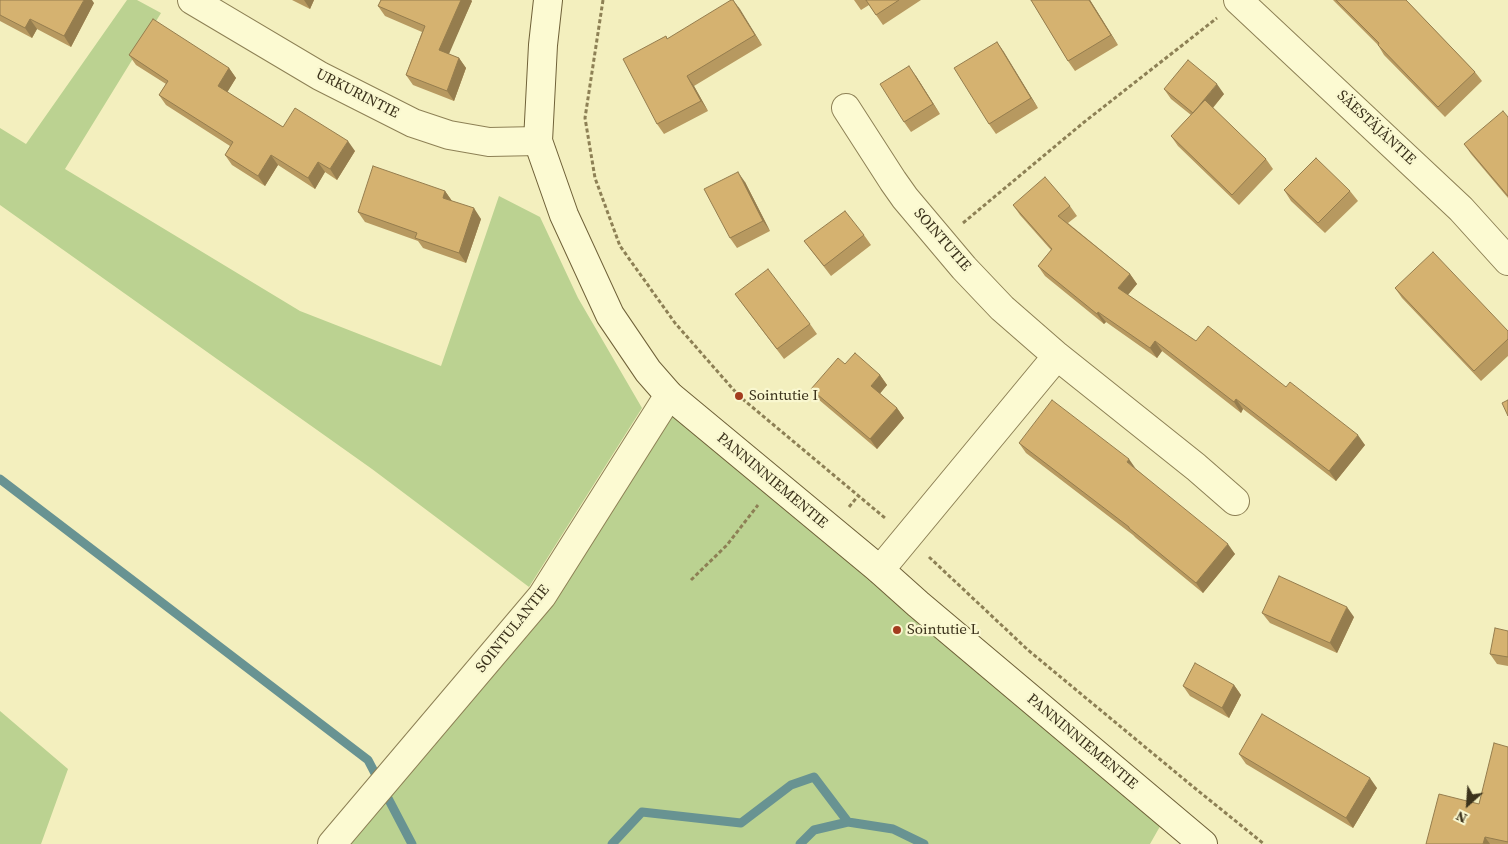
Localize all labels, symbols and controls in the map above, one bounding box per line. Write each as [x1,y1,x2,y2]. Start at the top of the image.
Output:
street label: URKURINTIE [312,65,402,123]
street label: SÄESTÄJÄNTIE [1333,87,1419,169]
street label: SOINTUTIE [910,205,974,275]
place label: Sointutie I [749,387,818,405]
marker: Sointutie I [733,390,745,402]
street label: PANNINNIEMENTIE [713,429,831,533]
street label: SOINTULANTIE [472,582,554,676]
place label: Sointutie L [907,621,979,639]
marker: Sointutie L [891,624,903,636]
street label: PANNINNIEMENTIE [1023,690,1141,794]
north arrow [1443,779,1493,829]
text: N [1452,806,1470,829]

